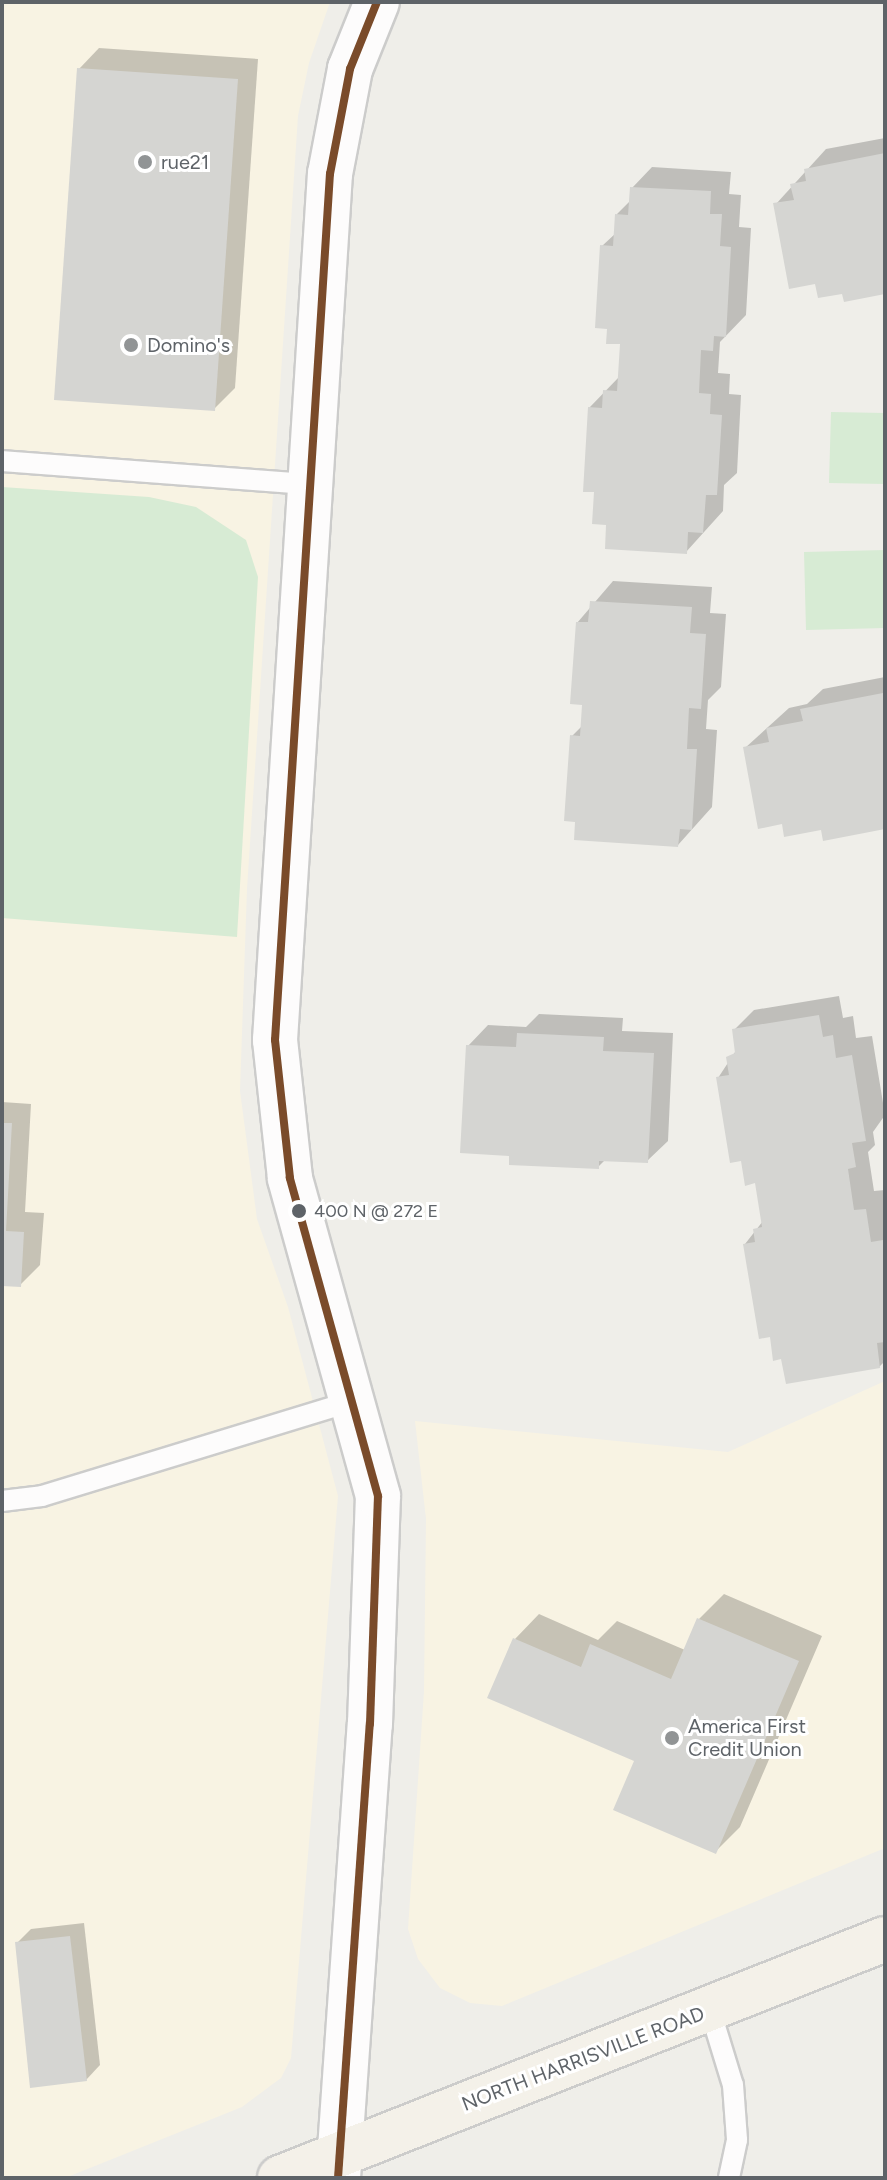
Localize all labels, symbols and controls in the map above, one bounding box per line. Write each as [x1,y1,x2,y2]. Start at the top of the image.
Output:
place label: rue21 [161,150,209,174]
marker: rue21 [136,153,154,171]
place label: Domino's [147,333,230,357]
marker: Domino's [122,336,140,354]
place label: 400 N @ 272 E [314,1200,438,1222]
marker: 400 N @ 272 E [291,1203,307,1219]
place label: America First Credit Union [688,1714,806,1761]
marker: America First Credit Union [663,1729,681,1747]
street label: NORTH HARRISVILLE ROAD [458,2002,708,2116]

